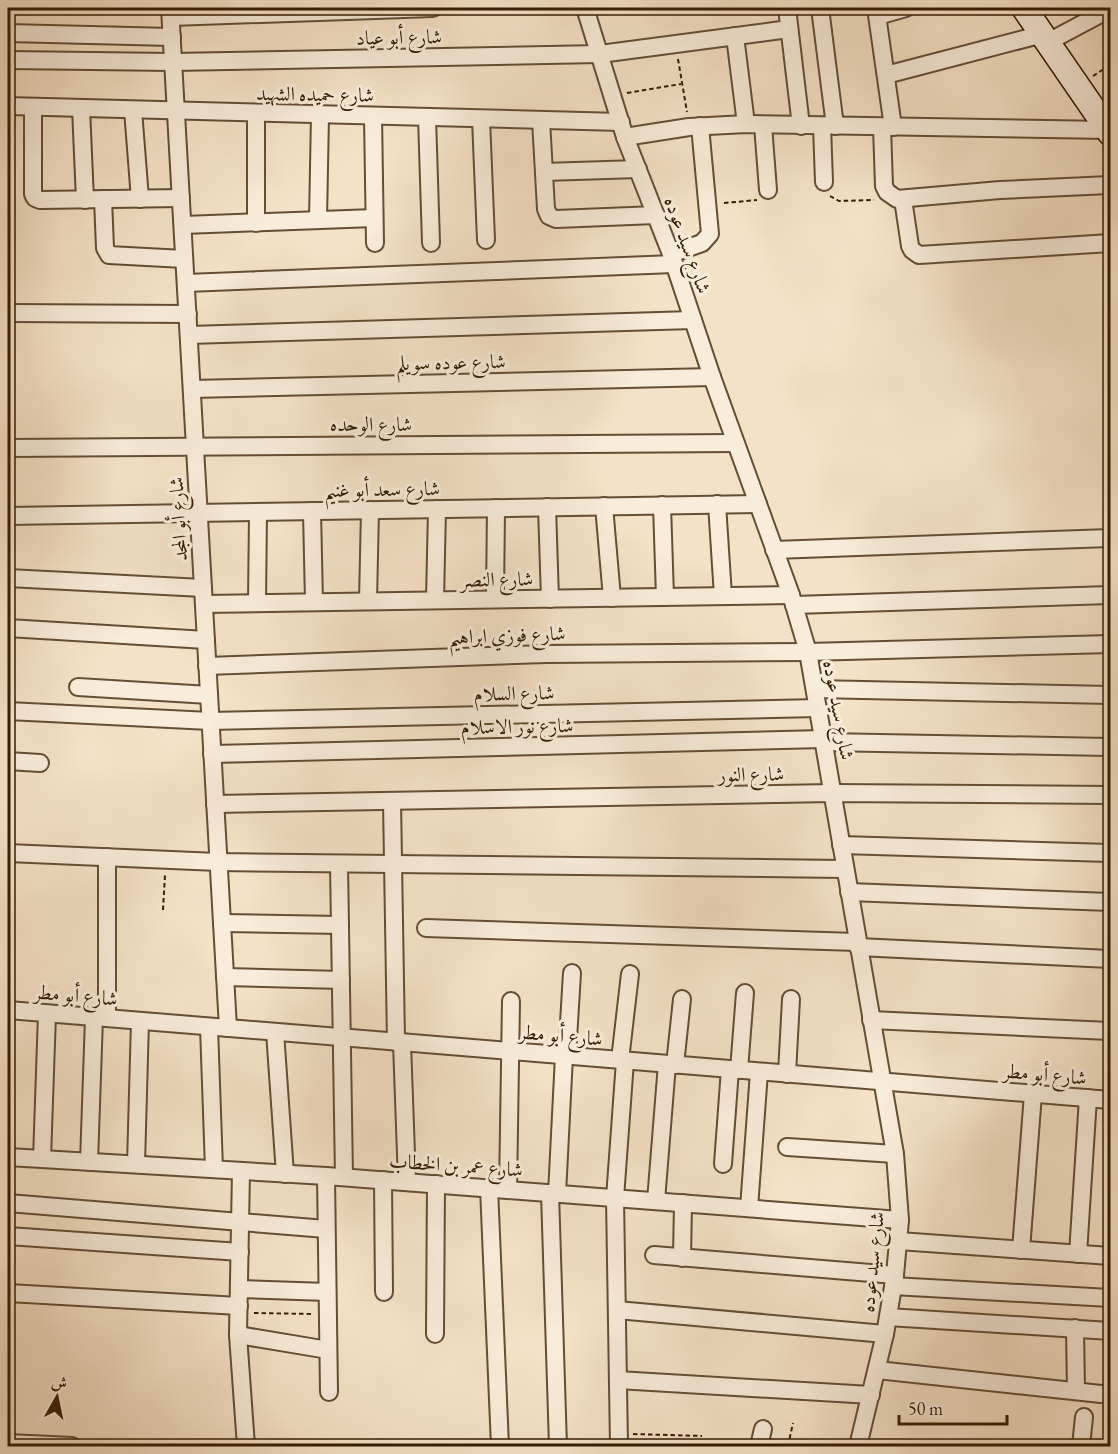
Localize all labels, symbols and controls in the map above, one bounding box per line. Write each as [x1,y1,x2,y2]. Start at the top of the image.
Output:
street label: شارع أبو عياد [356,22,442,56]
street label: شارع حميده الشهيد [256,80,374,113]
street label: شارع سيد عوده [654,193,718,299]
street label: شارع عوده سويلم [396,348,506,384]
street label: شارع الوحده [330,411,412,442]
street label: شارع سعد أبو غنيم [324,474,440,510]
street label: شارع أبو المجد [162,476,198,562]
street label: شارع النصر [458,565,534,598]
street label: شارع فوزي ابراهيم [448,620,566,657]
street label: شارع سيد عوده [812,658,861,763]
street label: شارع السلام [473,679,555,712]
street label: شارع نور الاسلام [460,712,574,745]
street label: شارع النور [716,760,784,793]
street label: شارع أبو مطر [31,977,119,1017]
street label: شارع أبو مطر [516,1017,604,1057]
street label: شارع أبو مطر [1000,1056,1088,1096]
street label: شارع عمر بن الخطاب [388,1147,524,1188]
street label: شارع سيد عوده [854,1210,895,1314]
north arrow [27,1367,87,1427]
text: ش [50,1371,69,1394]
scale bar [899,1388,1007,1426]
text: 50 m [908,1397,943,1420]

